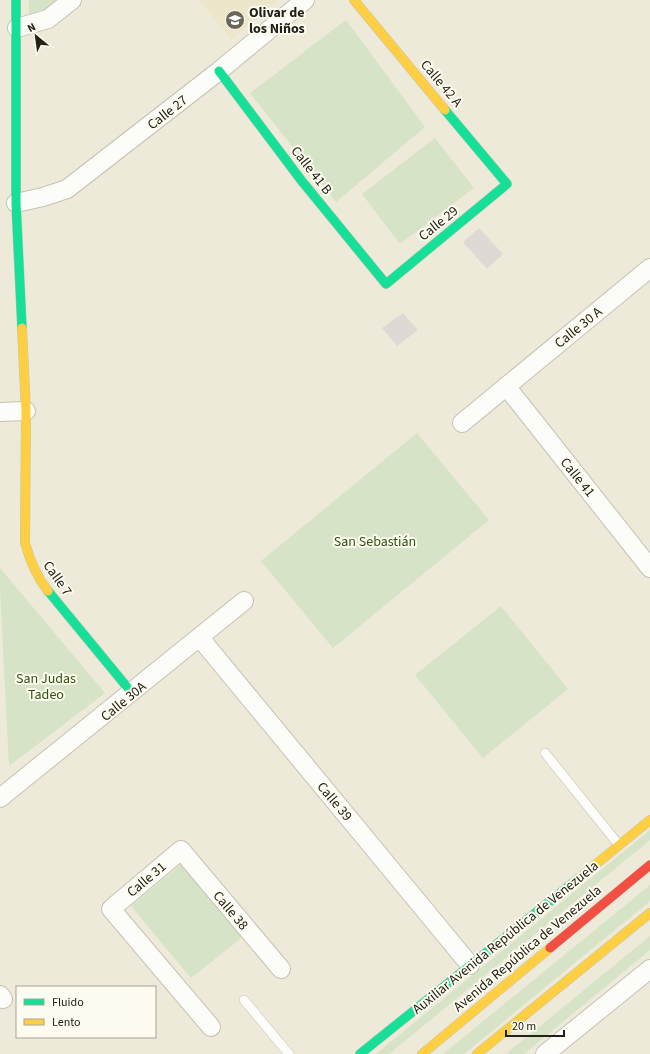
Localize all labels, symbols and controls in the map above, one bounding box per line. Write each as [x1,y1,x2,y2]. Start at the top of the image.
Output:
place label: Olivar de los Niños [249,3,305,39]
school or university icon: Olivar de los Niños [224,9,246,31]
north arrow [16,16,56,56]
text: N [25,19,38,36]
street label: Calle 42 A [415,56,467,112]
street label: Calle 27 [143,91,192,135]
street label: Calle 41 B [286,142,337,199]
street label: Calle 29 [415,202,463,246]
street label: Calle 30 A [550,302,607,353]
street label: Calle 41 [555,454,599,502]
park label: San Sebastián [334,532,416,552]
street label: Calle 7 [38,557,77,600]
park label: San Judas Tadeo [16,669,76,705]
street label: Calle 30A [97,677,151,726]
street label: Calle 39 [312,778,357,826]
street label: Calle 31 [123,857,171,902]
street label: Auxiliar Avenida República de Venezuela [409,857,601,1017]
street label: Avenida República de Venezuela [450,881,604,1015]
street label: Calle 38 [208,887,253,935]
legend [16,986,156,1038]
text: Fluido [52,994,84,1011]
scale bar [506,1012,564,1038]
text: Lento [52,1014,81,1031]
text: 20 m [512,1018,536,1035]

